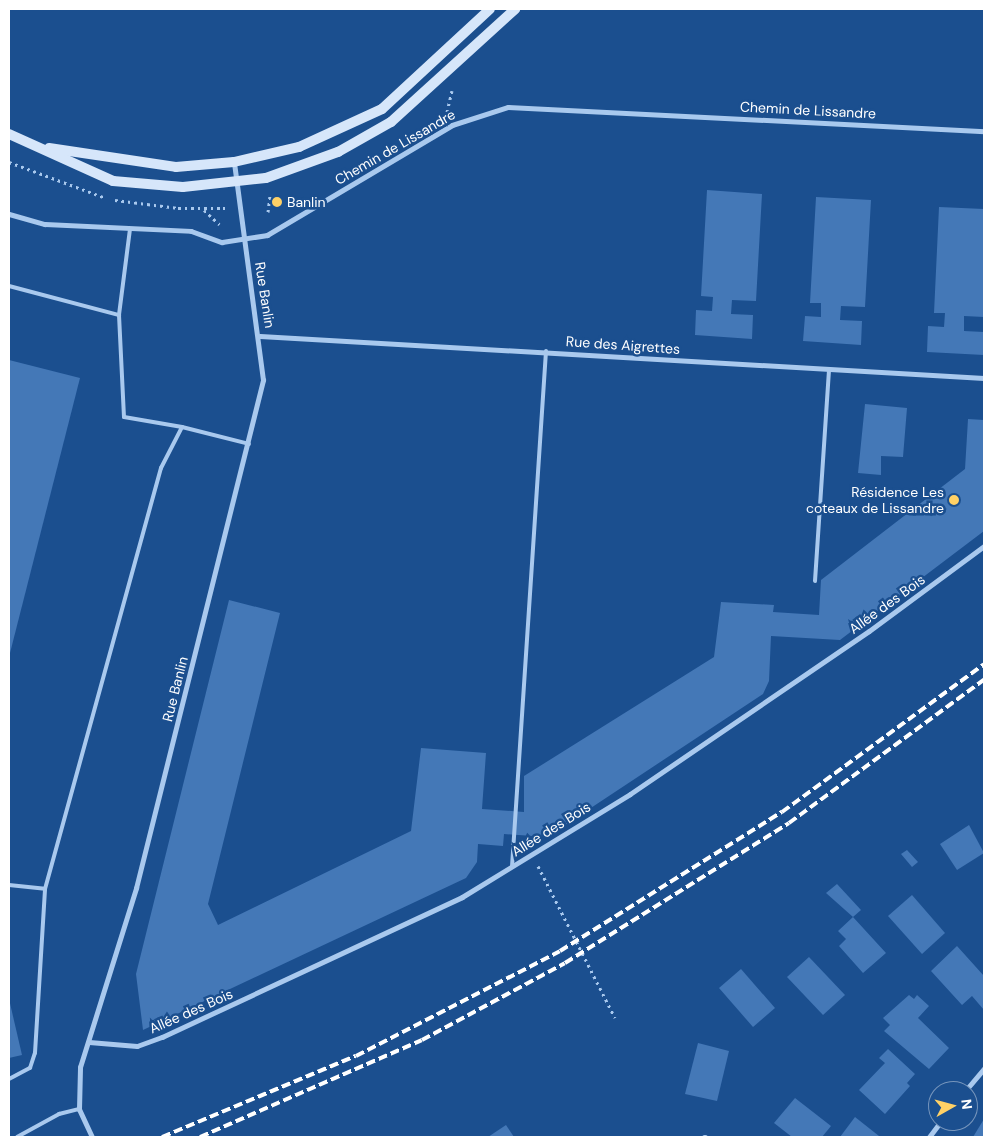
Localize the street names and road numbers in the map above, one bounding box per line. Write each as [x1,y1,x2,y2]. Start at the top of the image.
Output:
street label: Chemin de Lissandre [740,98,876,122]
street label: Chemin de Lissandre [332,106,458,188]
street label: Rue Banlin [251,261,279,329]
street label: Rue des Aigrettes [565,333,681,357]
street label: Allée des Bois [846,571,928,637]
street label: Rue Banlin [159,655,191,723]
street label: Allée des Bois [508,798,594,860]
street label: Allée des Bois [147,985,235,1037]

